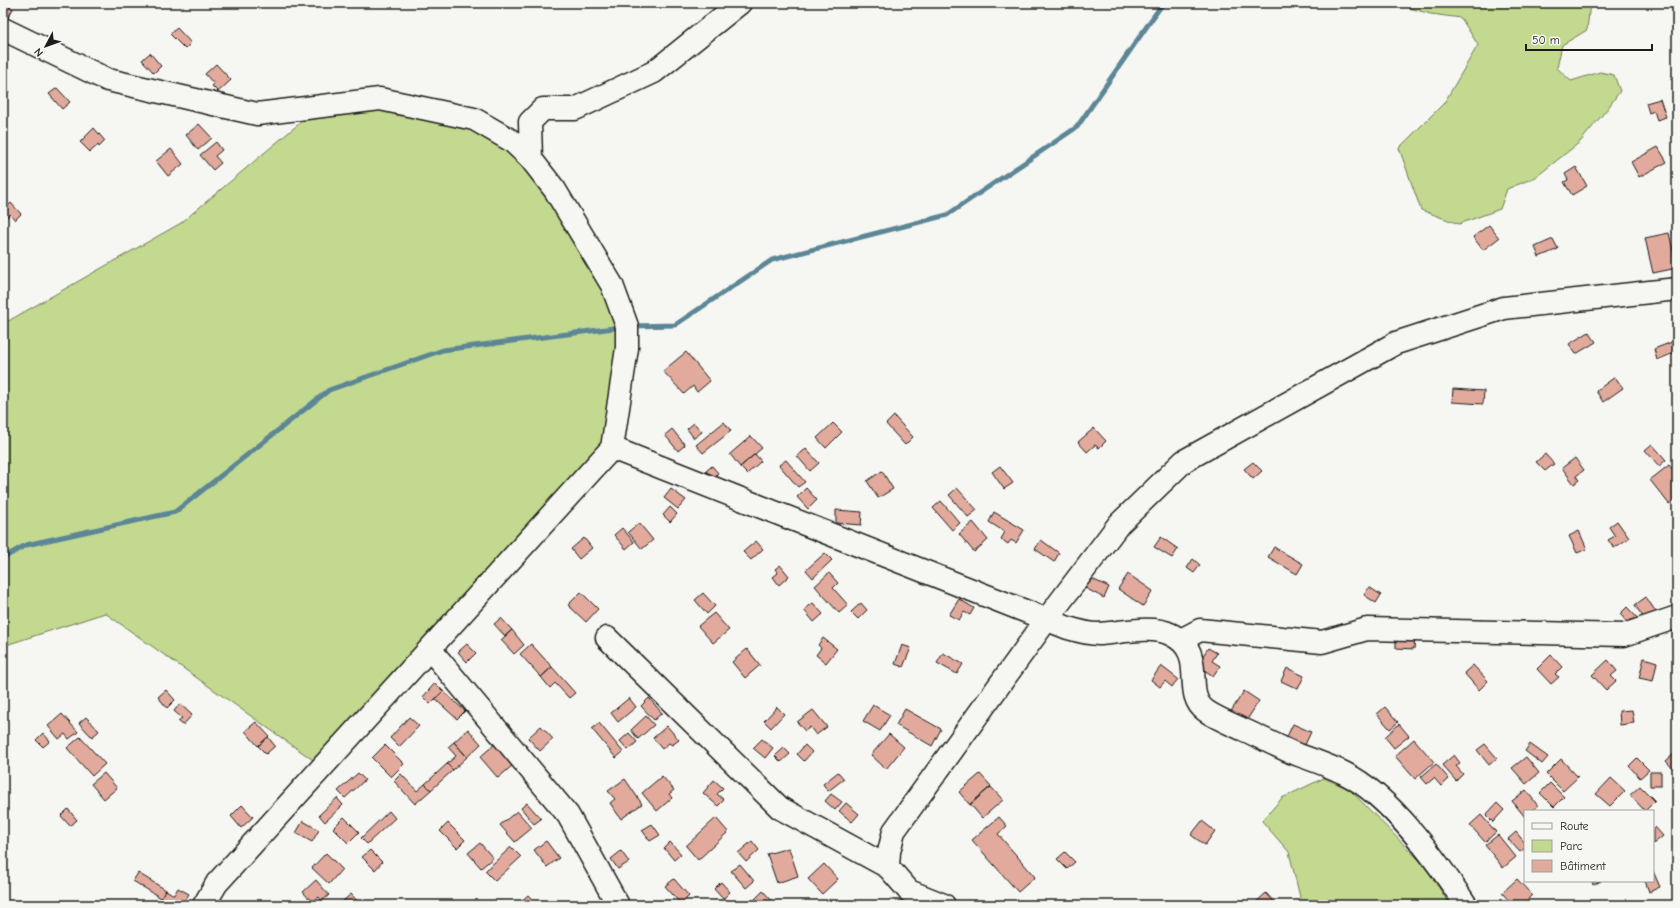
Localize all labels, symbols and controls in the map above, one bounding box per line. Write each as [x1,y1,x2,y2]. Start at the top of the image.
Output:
north arrow [26,26,66,66]
scale bar [1526,26,1652,52]
text: 50 m [1532,33,1560,47]
text: N [32,45,46,59]
legend [1524,810,1654,882]
text: Route [1560,819,1589,833]
text: Parc [1560,839,1583,853]
text: Bâtiment [1560,859,1606,873]

